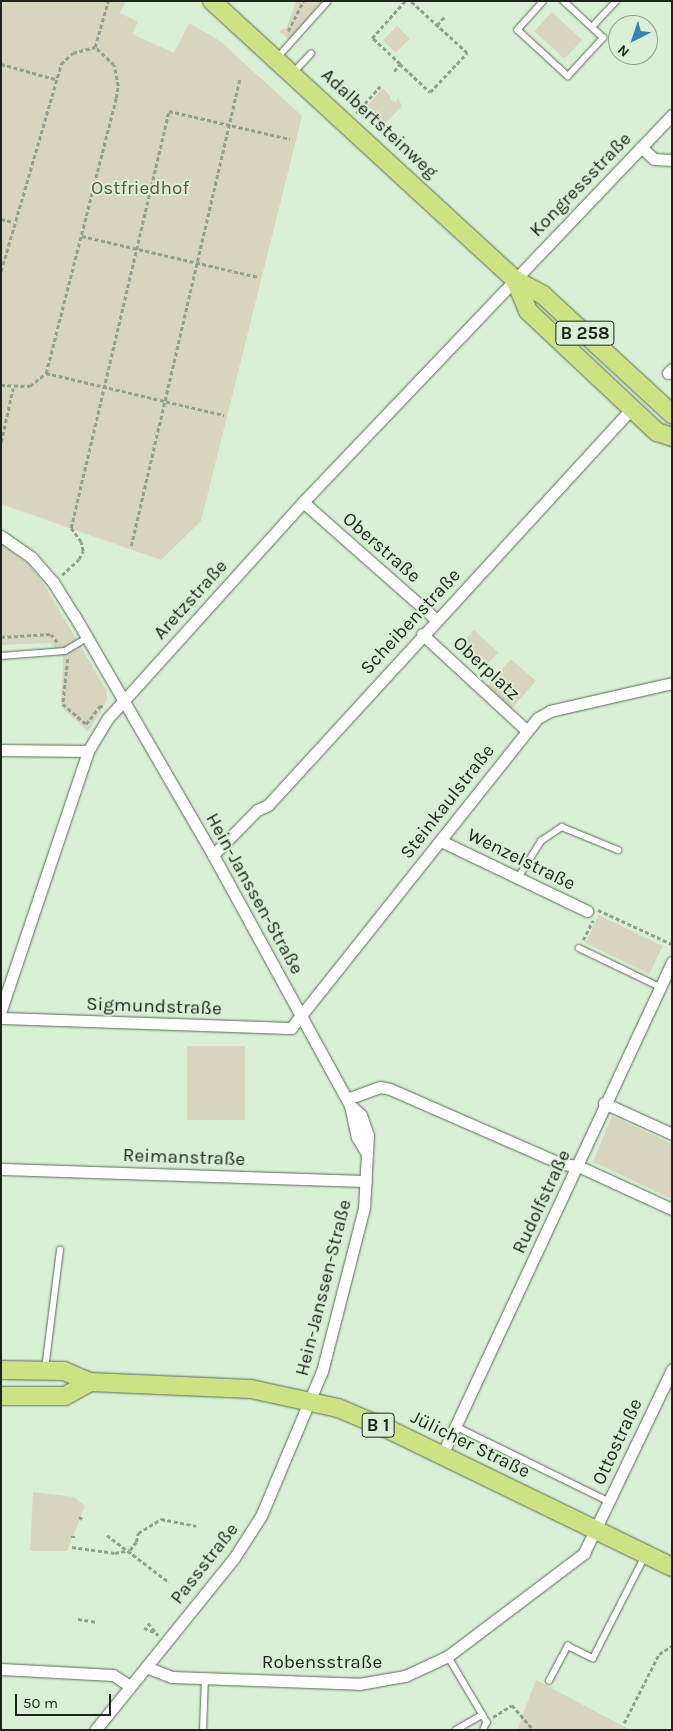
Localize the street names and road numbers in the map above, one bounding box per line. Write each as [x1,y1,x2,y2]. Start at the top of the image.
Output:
street label: Adalbertsteinweg [316,64,442,184]
street label: Kongressstraße [525,128,637,242]
road number: B 258 [555,317,615,348]
street label: Oberstraße [337,508,425,588]
street label: Aretzstraße [149,555,233,645]
street label: Scheibenstraße [356,564,466,680]
street label: Oberplatz [448,632,524,706]
street label: Steinkaulstraße [396,740,500,864]
street label: Hein-Janssen-Straße [200,809,308,979]
street label: Wenzelstraße [463,824,579,896]
street label: Sigmundstraße [86,993,222,1021]
street label: Reimanstraße [122,1144,246,1172]
street label: Rudolfstraße [508,1146,576,1258]
street label: Hein-Janssen-Straße [291,1197,357,1379]
street label: Ottostraße [588,1395,648,1489]
street label: Jülicher Straße [407,1406,533,1484]
road number: B 1 [360,1410,396,1440]
street label: Passstraße [166,1519,244,1609]
street label: Robensstraße [262,1652,382,1674]

